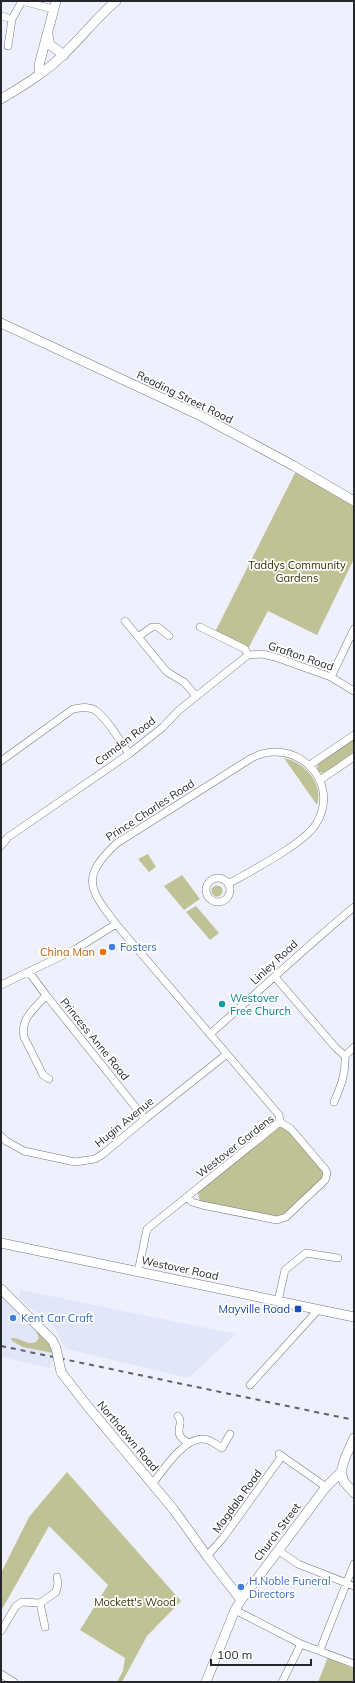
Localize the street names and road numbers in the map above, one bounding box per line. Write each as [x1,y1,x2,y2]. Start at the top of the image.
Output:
street label: Reading Street Road [135,368,235,426]
street label: Grafton Road [266,638,336,674]
street label: Camden Road [92,714,158,768]
street label: Prince Charles Road [103,776,197,844]
street label: Linley Road [248,937,300,987]
street label: Princess Anne Road [57,995,133,1083]
street label: Hugin Avenue [92,1094,156,1150]
street label: Westover Gardens [193,1111,277,1181]
street label: Westover Road [140,1253,220,1283]
street label: Northdown Road [94,1398,162,1474]
street label: Magdala Road [209,1467,265,1535]
street label: Church Street [251,1500,304,1564]

